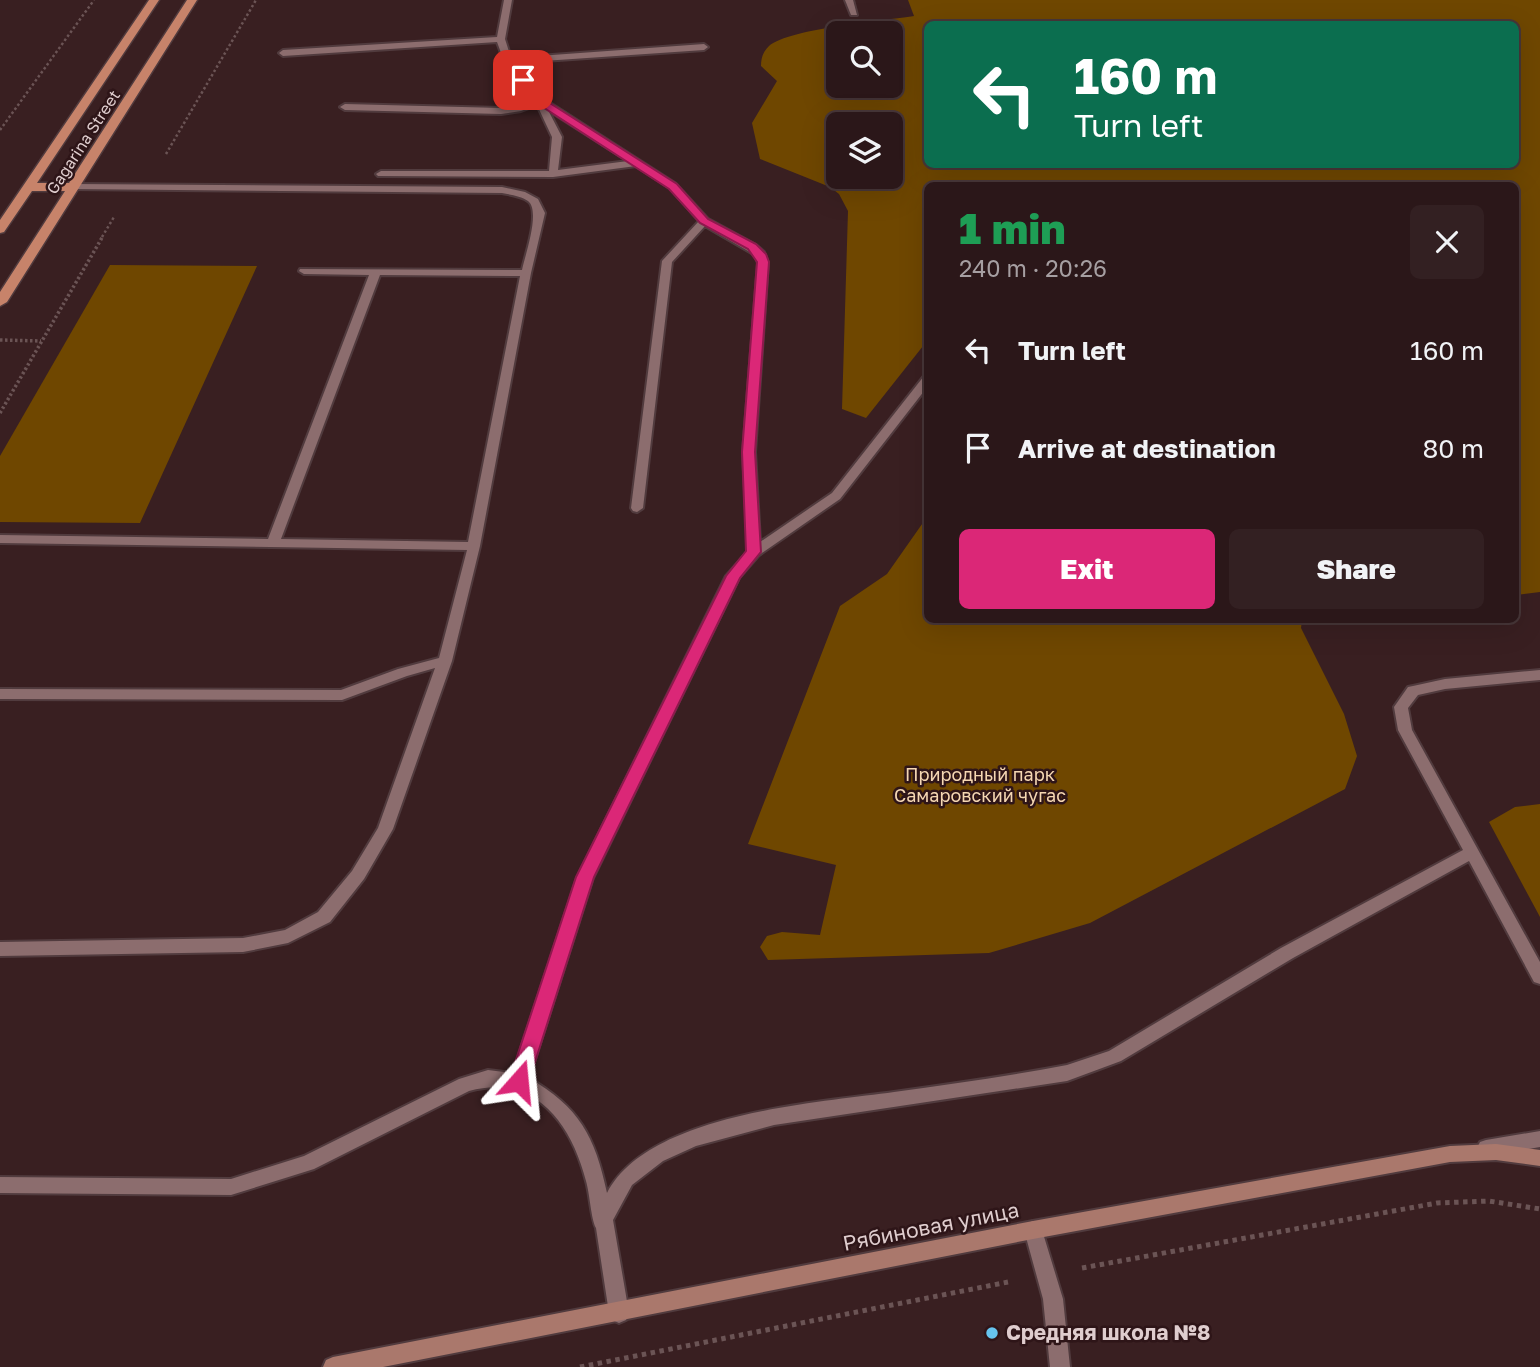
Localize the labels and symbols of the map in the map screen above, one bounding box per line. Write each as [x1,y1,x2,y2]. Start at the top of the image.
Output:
pin [493,50,553,110]
street label: Gagarina Street [42,86,124,198]
park label: Природный парк Самаровский чугас [894,763,1066,806]
position arrow [482,1044,556,1118]
street label: Рябиновая улица [841,1196,1021,1256]
place label: Средняя школа №8 [1006,1319,1210,1345]
marker: Средняя школа №8 [984,1325,1000,1341]

